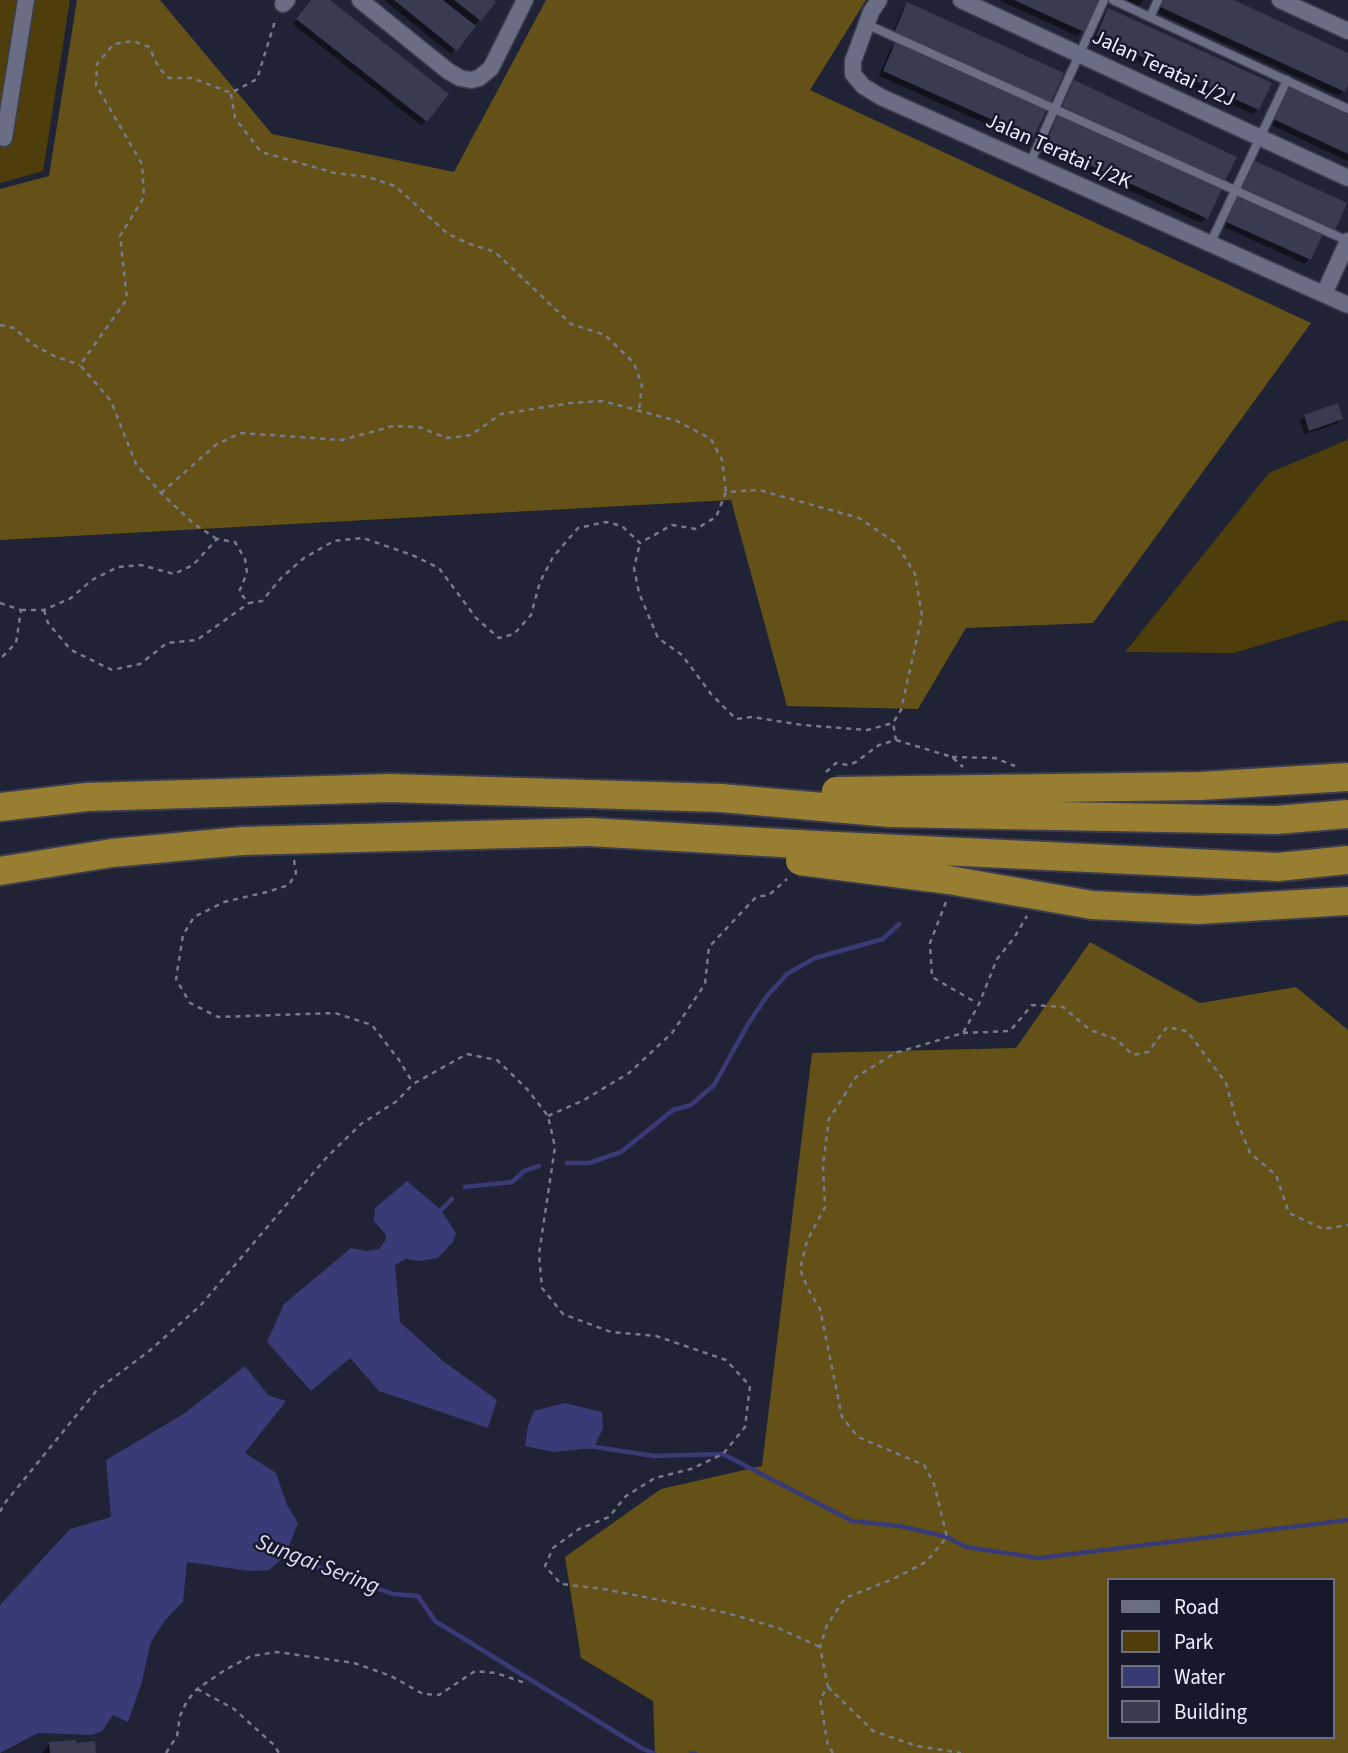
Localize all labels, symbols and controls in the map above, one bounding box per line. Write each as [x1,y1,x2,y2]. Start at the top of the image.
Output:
street label: Jalan Teratai 1/2J [1088,26,1238,114]
street label: Jalan Teratai 1/2K [981,110,1135,196]
water label: Sungai Sering [251,1530,383,1602]
legend [1106,1578,1334,1739]
text: Road [1174,1592,1219,1622]
text: Park [1174,1627,1213,1657]
text: Water [1174,1662,1225,1692]
text: Building [1174,1697,1247,1727]

